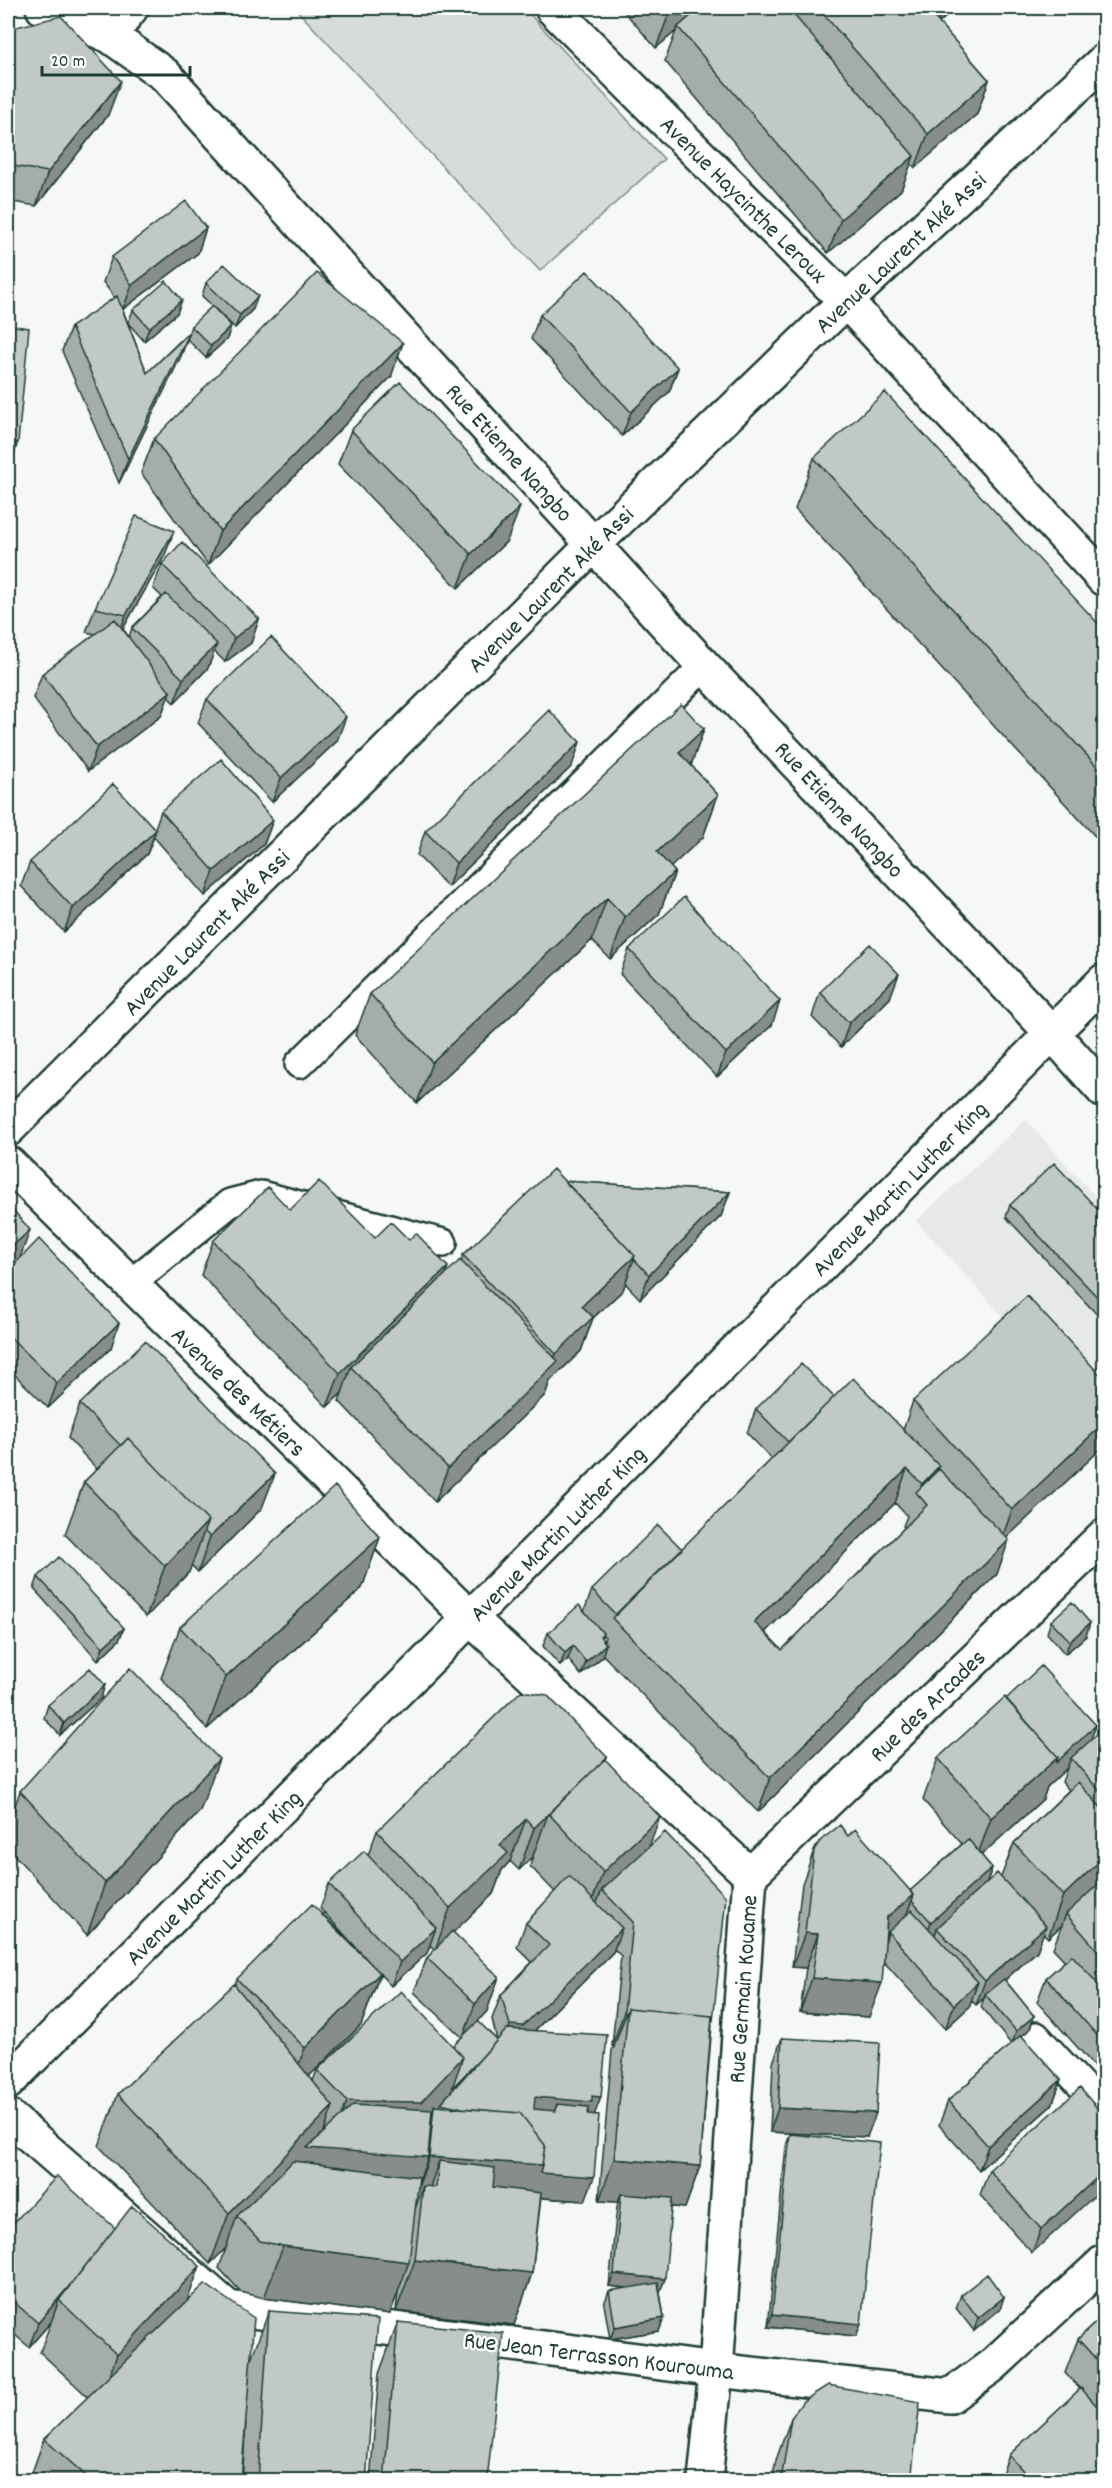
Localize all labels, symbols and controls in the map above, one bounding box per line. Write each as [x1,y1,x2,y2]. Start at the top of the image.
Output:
scale bar [42,39,190,77]
text: 20 m [51,50,85,75]
street label: Avenue Haycinthe Leroux [650,110,833,293]
street label: Avenue Laurent Aké Assi [809,165,996,343]
street label: Rue Etienne Nangbo [436,377,580,531]
street label: Avenue Laurent Aké Assi [461,500,643,682]
street label: Rue Etienne Nangbo [765,735,911,887]
street label: Avenue Laurent Aké Assi [117,843,299,1025]
street label: Avenue Martin Luther King [805,1094,997,1286]
street label: Avenue des Métiers [162,1320,312,1466]
street label: Avenue Martin Luther King [463,1439,655,1631]
street label: Rue des Arcades [863,1643,995,1772]
street label: Avenue Martin Luther King [119,1783,311,1975]
street label: Rue Germain Kouame [721,1894,769,2085]
street label: Rue Jean Terrasson Kourouma [462,2325,736,2391]

